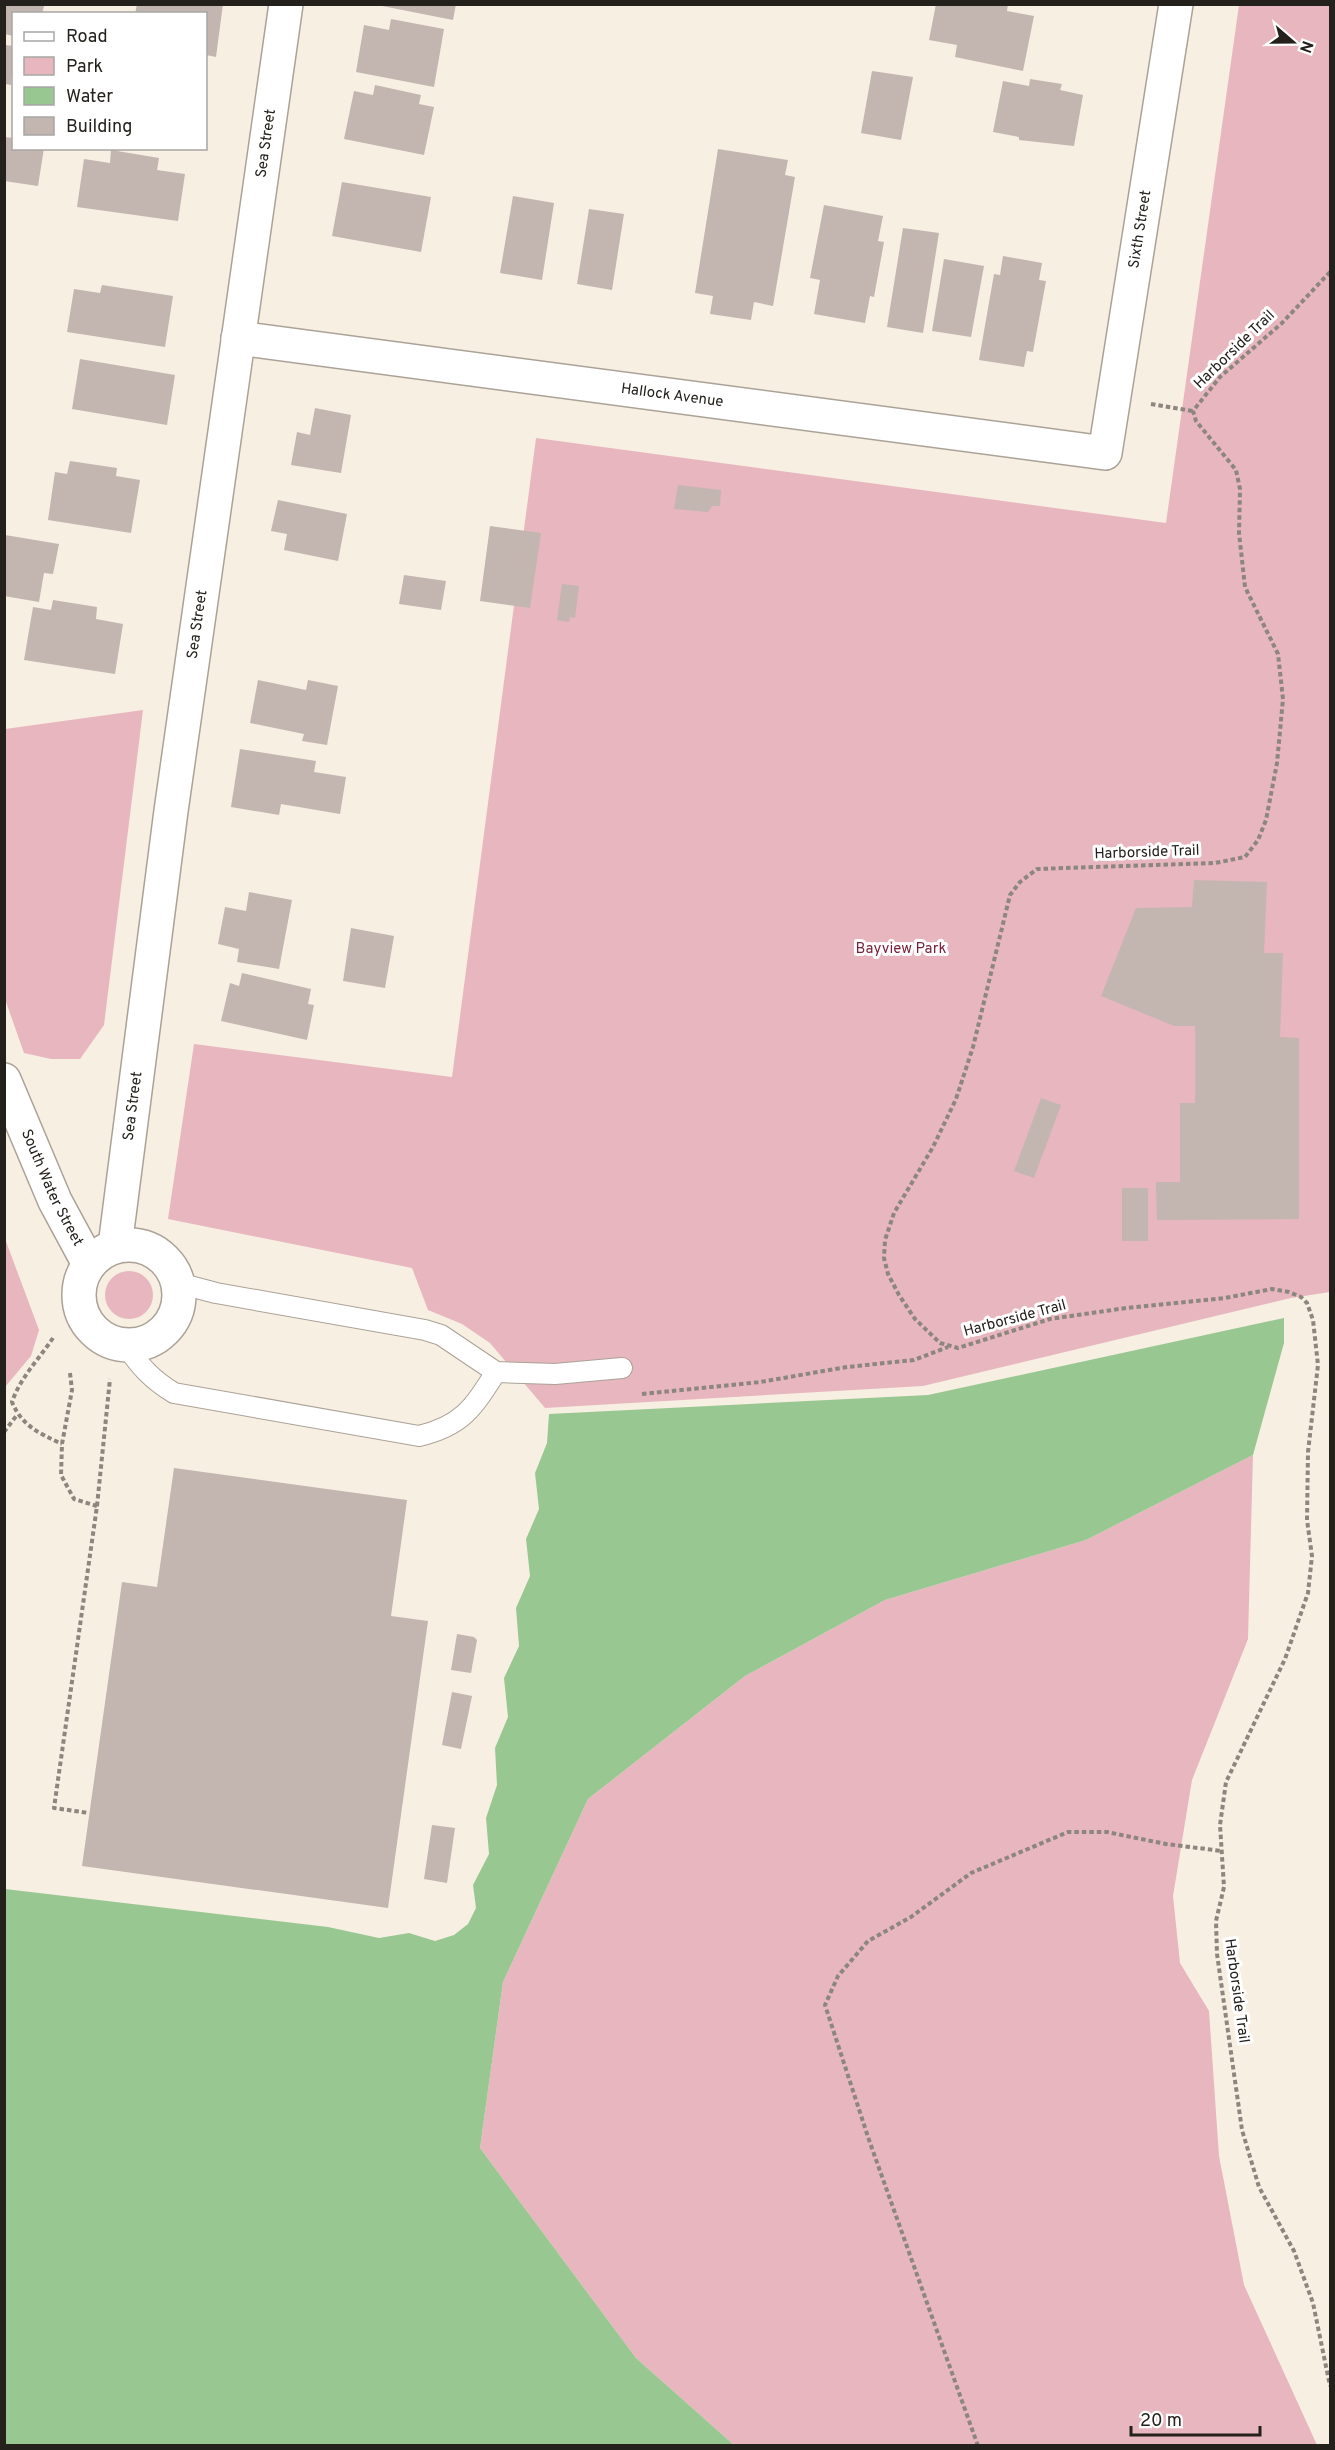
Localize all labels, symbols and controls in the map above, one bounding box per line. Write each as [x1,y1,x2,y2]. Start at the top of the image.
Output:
legend [12,12,207,150]
north arrow [1263,12,1323,72]
text: Road [66,26,108,49]
text: N [1294,38,1317,55]
text: Park [66,56,103,79]
text: Water [66,86,113,109]
street label: Sea Street [252,108,280,179]
text: Building [66,116,132,139]
street label: Sixth Street [1125,189,1156,270]
street label: Harborside Trail [1190,307,1280,393]
street label: Hallock Avenue [620,379,725,412]
street label: Sea Street [183,589,212,660]
street label: Harborside Trail [1094,842,1200,864]
park label: Bayview Park [856,940,946,959]
street label: Sea Street [119,1070,147,1142]
street label: South Water Street [16,1127,87,1250]
street label: Harborside Trail [962,1296,1068,1342]
street label: Harborside Trail [1219,1937,1253,2045]
scale bar [1131,2399,1260,2437]
text: 20 m [1140,2410,1182,2433]

